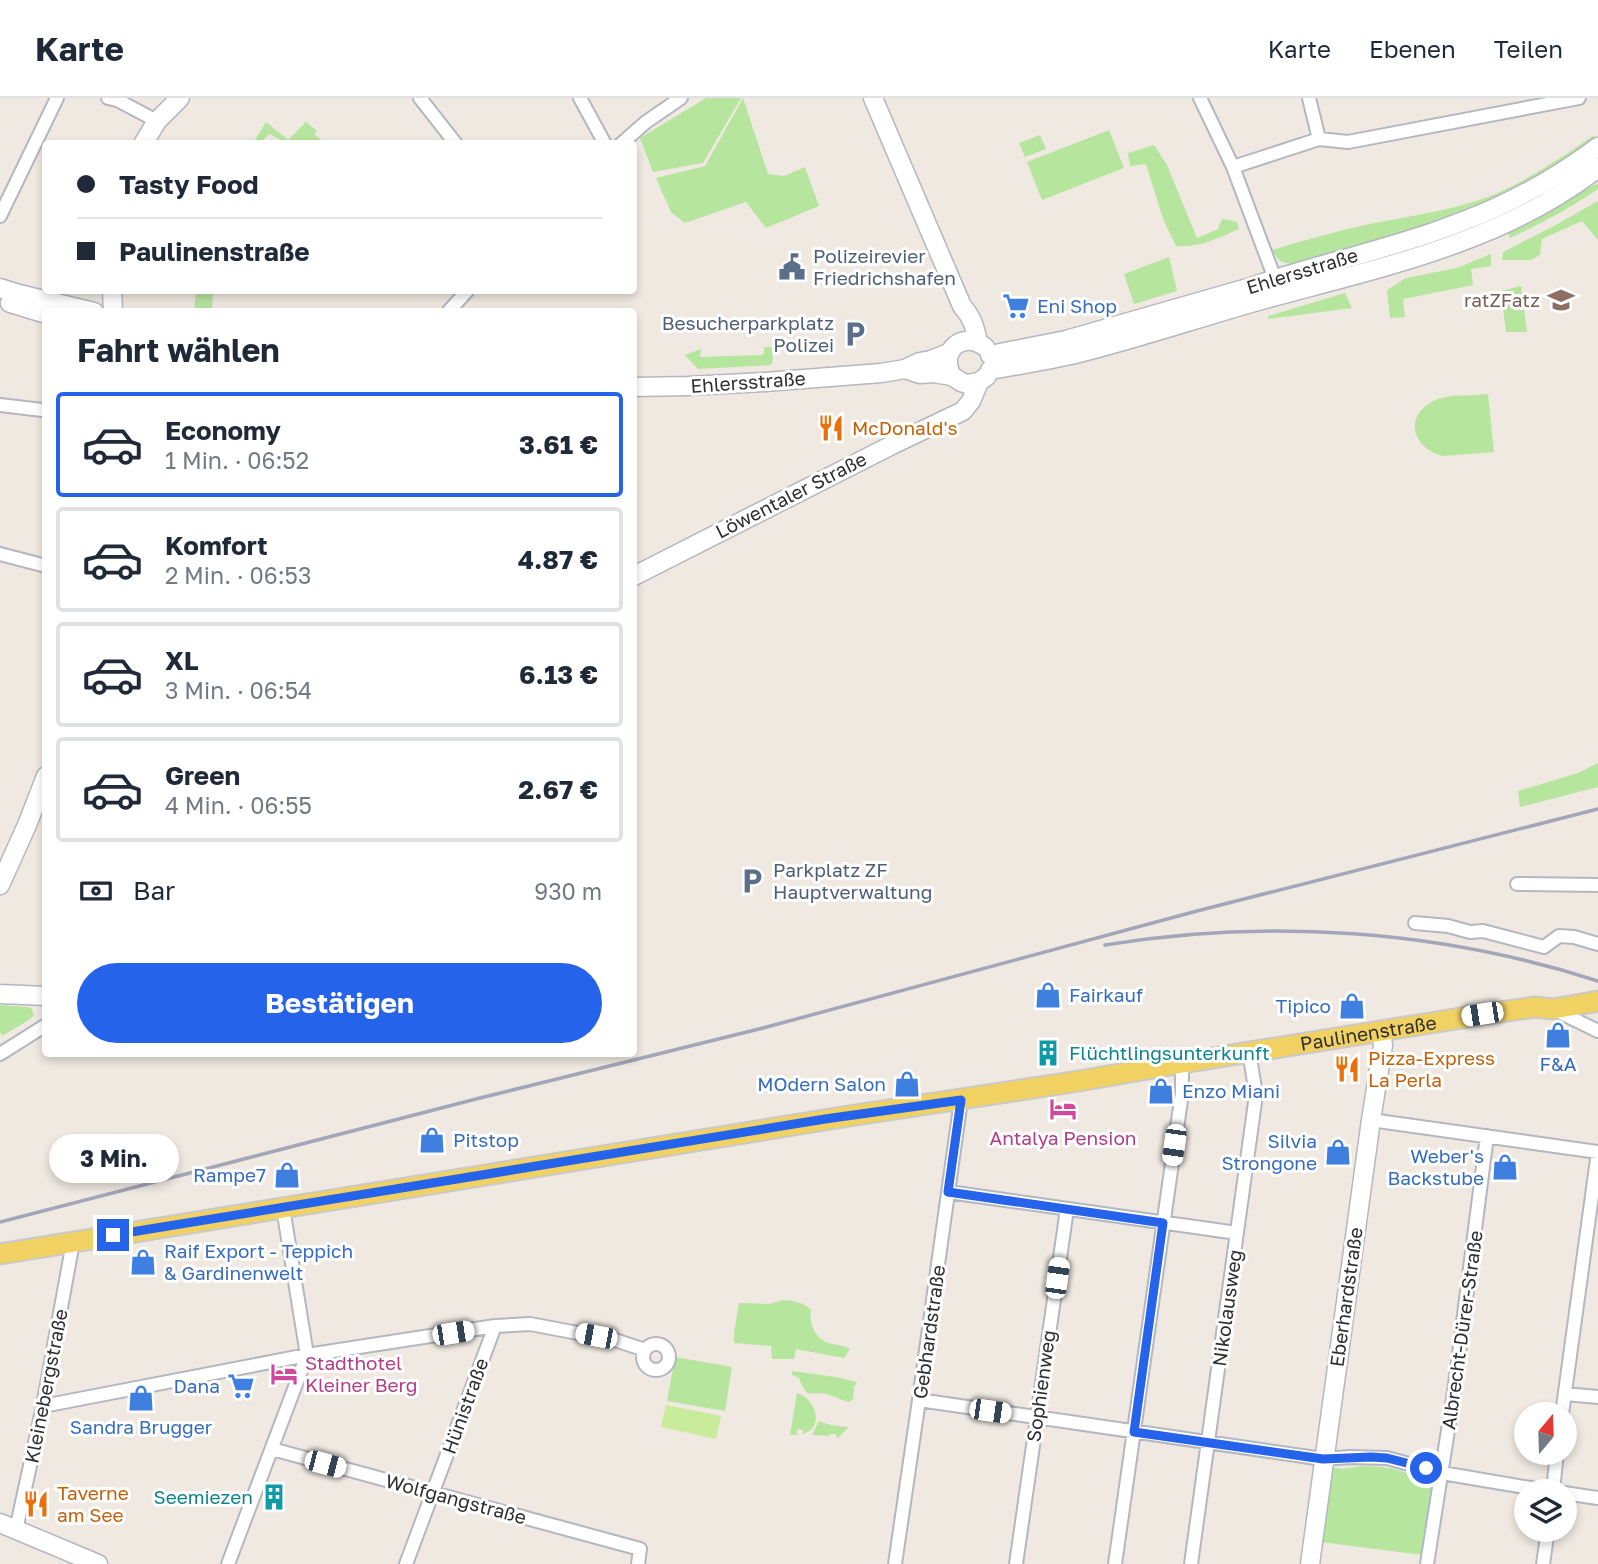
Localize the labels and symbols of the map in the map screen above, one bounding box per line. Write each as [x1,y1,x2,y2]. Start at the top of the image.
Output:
street label: Ehlersstraße [1243,243,1360,298]
place label: Polizeirevier Friedrichshafen [813,244,956,289]
public building icon: Polizeirevier Friedrichshafen [777,252,807,282]
school or university icon: ratZFatz [1546,285,1576,315]
place label: ratZFatz [1464,288,1540,311]
supermarket icon: Eni Shop [1001,291,1031,321]
place label: Eni Shop [1037,294,1117,317]
place label: Besucherparkplatz Polizei [662,311,834,356]
parking icon: Besucherparkplatz Polizei [840,319,870,349]
street label: Ehlersstraße [690,366,806,397]
restaurant icon: McDonald's [816,413,846,443]
place label: McDonald's [852,416,958,439]
street label: Löwentaler Straße [711,447,870,543]
place label: Parkplatz ZF Hauptverwaltung [773,858,932,903]
parking icon: Parkplatz ZF Hauptverwaltung [737,866,767,896]
shop icon: Fairkauf [1033,980,1063,1010]
place label: Fairkauf [1069,983,1143,1006]
shop icon: Tipico [1337,991,1367,1021]
place label: Tipico [1276,994,1331,1017]
car [1460,1000,1505,1028]
street label: Paulinenstraße [1298,1010,1438,1055]
shop icon: F&A [1543,1020,1573,1050]
building icon: Flüchtlingsunterkunft [1033,1038,1063,1068]
place label: Flüchtlingsunterkunft [1069,1041,1270,1064]
place label: Pizza-Express La Perla [1368,1046,1495,1091]
place label: F&A [1540,1052,1577,1075]
restaurant icon: Pizza-Express La Perla [1332,1054,1362,1084]
shop icon: MOdern Salon [892,1069,922,1099]
place label: MOdern Salon [757,1072,886,1095]
shop icon: Enzo Miani [1146,1076,1176,1106]
place label: Enzo Miani [1182,1079,1280,1102]
hotel icon: Antalya Pension [1048,1094,1078,1124]
car [1161,1123,1188,1167]
shop icon: Pitstop [417,1125,447,1155]
place label: Antalya Pension [989,1126,1137,1149]
place label: Pitstop [453,1128,519,1151]
place label: Silvia Strongone [1222,1129,1317,1174]
callout: 3 Min. [48,1134,178,1182]
shop icon: Silvia Strongone [1323,1137,1353,1167]
place label: Weber's Backstube [1388,1144,1484,1189]
shop icon: Weber's Backstube [1490,1152,1520,1182]
shop icon: Rampe7 [272,1160,302,1190]
place label: Rampe7 [193,1163,266,1186]
route end [97,1219,129,1251]
street label: Eberhardstraße [1324,1226,1367,1368]
street label: Albrecht-Dürer-Straße [1436,1229,1487,1431]
place label: Raif Export - Teppich & Gardinenwelt [164,1239,353,1284]
shop icon: Raif Export - Teppich & Gardinenwelt [128,1247,158,1277]
street label: Nikolausweg [1207,1248,1246,1368]
car [1044,1256,1071,1300]
street label: Gebhardstraße [908,1263,949,1400]
street label: Kleinebergstraße [19,1307,72,1465]
car [431,1319,476,1347]
car [574,1322,619,1350]
street label: Sophienweg [1021,1329,1060,1443]
place label: Stadthotel Kleiner Berg [305,1351,417,1396]
street label: Hünistraße [437,1355,493,1457]
hotel icon: Stadthotel Kleiner Berg [269,1359,299,1389]
supermarket icon: Dana [226,1371,256,1401]
place label: Dana [174,1374,220,1397]
shop icon: Sandra Brugger [126,1383,156,1413]
car [968,1398,1013,1424]
north arrow [1514,1402,1577,1465]
place label: Sandra Brugger [70,1415,213,1438]
car [302,1448,349,1480]
route start [1410,1452,1442,1484]
street label: Wolfgangstraße [383,1469,529,1528]
place label: Taverne am See [57,1481,129,1526]
building icon: Seemiezen [259,1482,289,1512]
place label: Seemiezen [153,1485,253,1508]
restaurant icon: Taverne am See [21,1489,51,1519]

